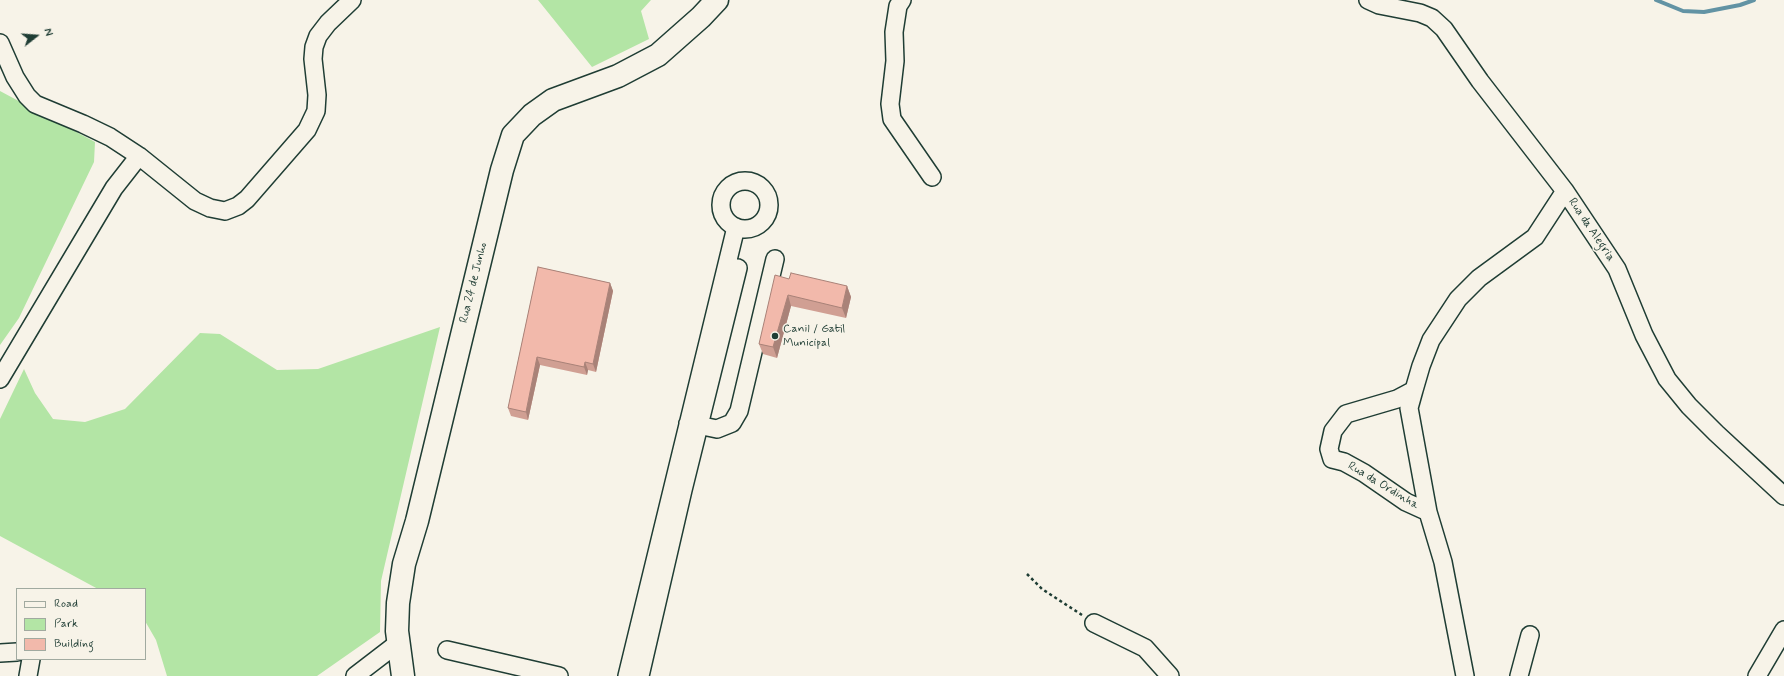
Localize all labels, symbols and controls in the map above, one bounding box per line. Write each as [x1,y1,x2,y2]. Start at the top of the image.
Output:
north arrow [16,16,56,56]
text: N [40,27,55,38]
street label: Rua da Alegria [1565,196,1617,264]
street label: Rua 24 de Junho [457,241,491,325]
place label: Canil / Gatil Municipal [783,322,845,350]
marker: Canil / Gatil Municipal [770,331,780,341]
street label: Rua da Ordinha [1345,459,1421,513]
legend [16,588,146,660]
text: Road [54,596,78,612]
text: Park [54,616,78,632]
text: Building [54,636,94,652]

